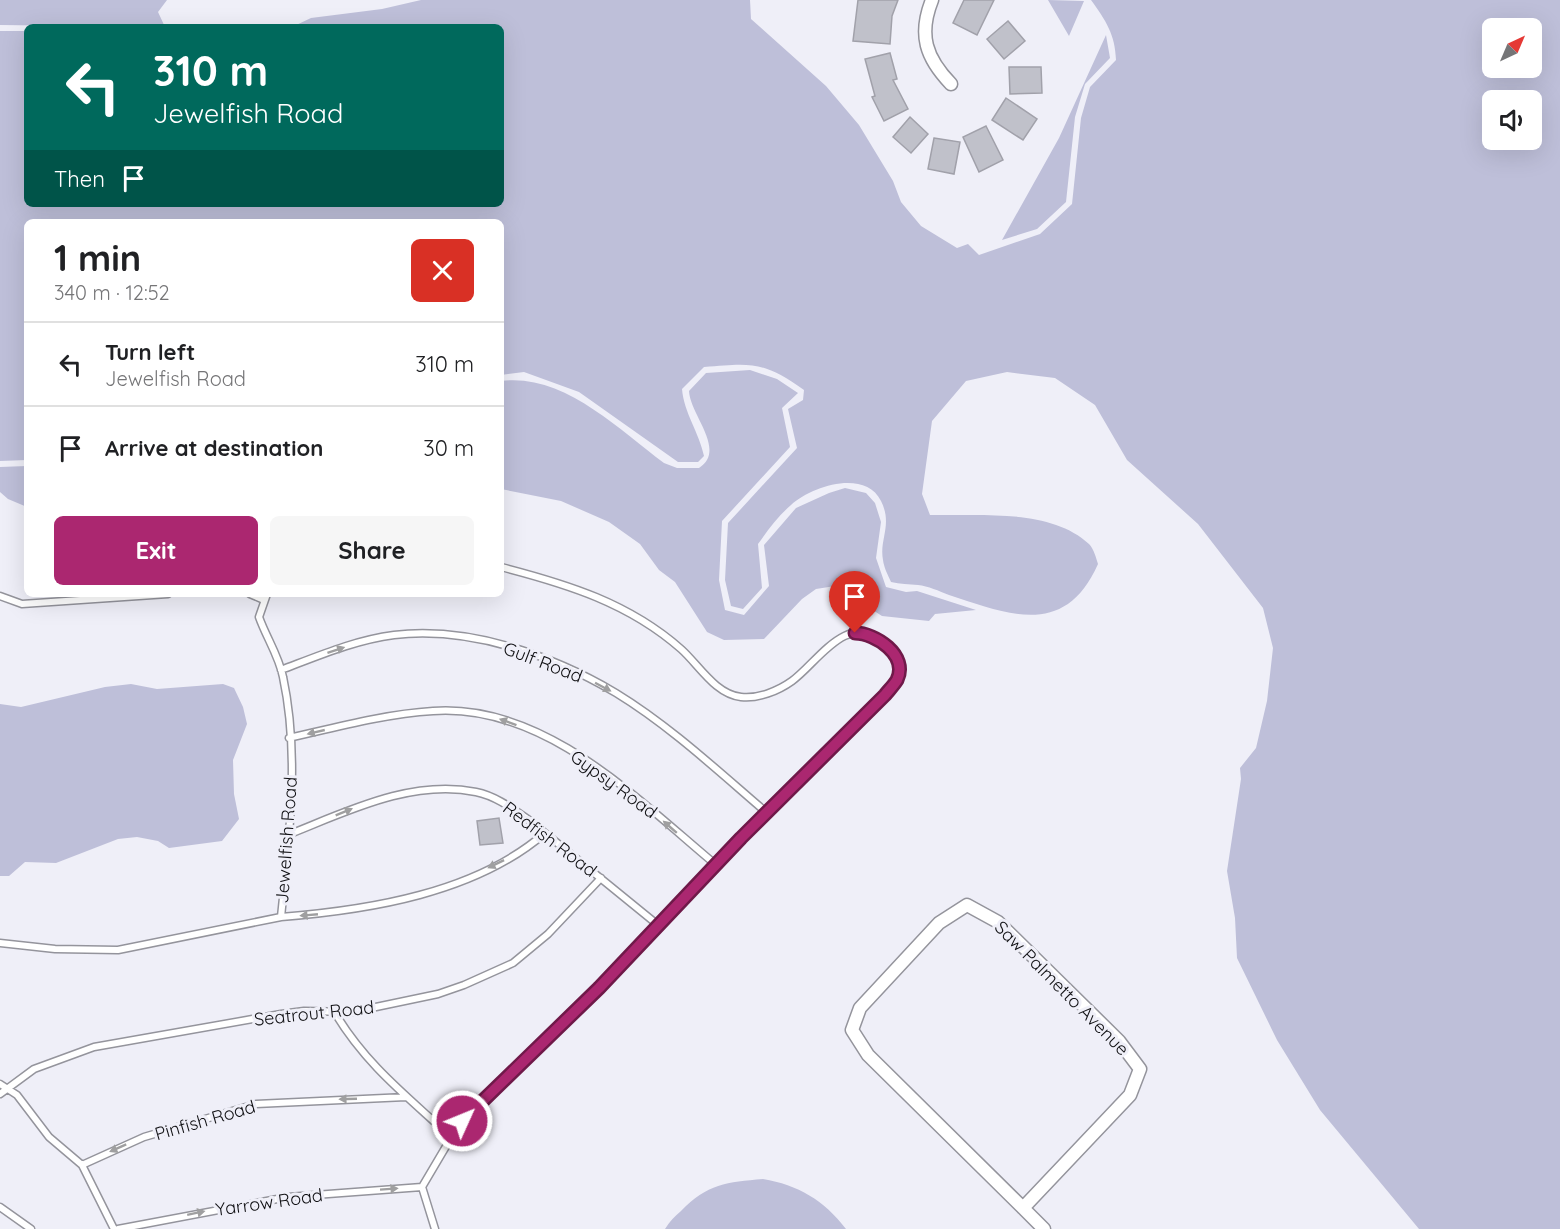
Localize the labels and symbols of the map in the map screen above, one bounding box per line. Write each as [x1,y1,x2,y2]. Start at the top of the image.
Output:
north arrow [1482,18,1542,78]
pin [829,571,880,633]
street label: Gulf Road [500,636,586,688]
one-way arrow [327,644,345,654]
one-way arrow [595,682,612,692]
one-way arrow [499,716,517,726]
one-way arrow [307,727,325,737]
street label: Gypsy Road [566,745,662,823]
street label: Jewelfish Road [270,776,302,904]
street label: Redfish Road [499,796,601,882]
one-way arrow [336,807,354,817]
one-way arrow [663,820,678,834]
one-way arrow [487,859,504,869]
one-way arrow [299,910,318,920]
street label: Saw Palmetto Avenue [990,916,1134,1060]
street label: Seatrout Road [253,995,375,1031]
position arrow [430,1089,494,1153]
street label: Pinfish Road [152,1095,258,1145]
one-way arrow [338,1095,357,1104]
one-way arrow [108,1143,126,1153]
street label: Yarrow Road [214,1183,324,1221]
one-way arrow [380,1184,399,1194]
one-way arrow [187,1208,206,1217]

